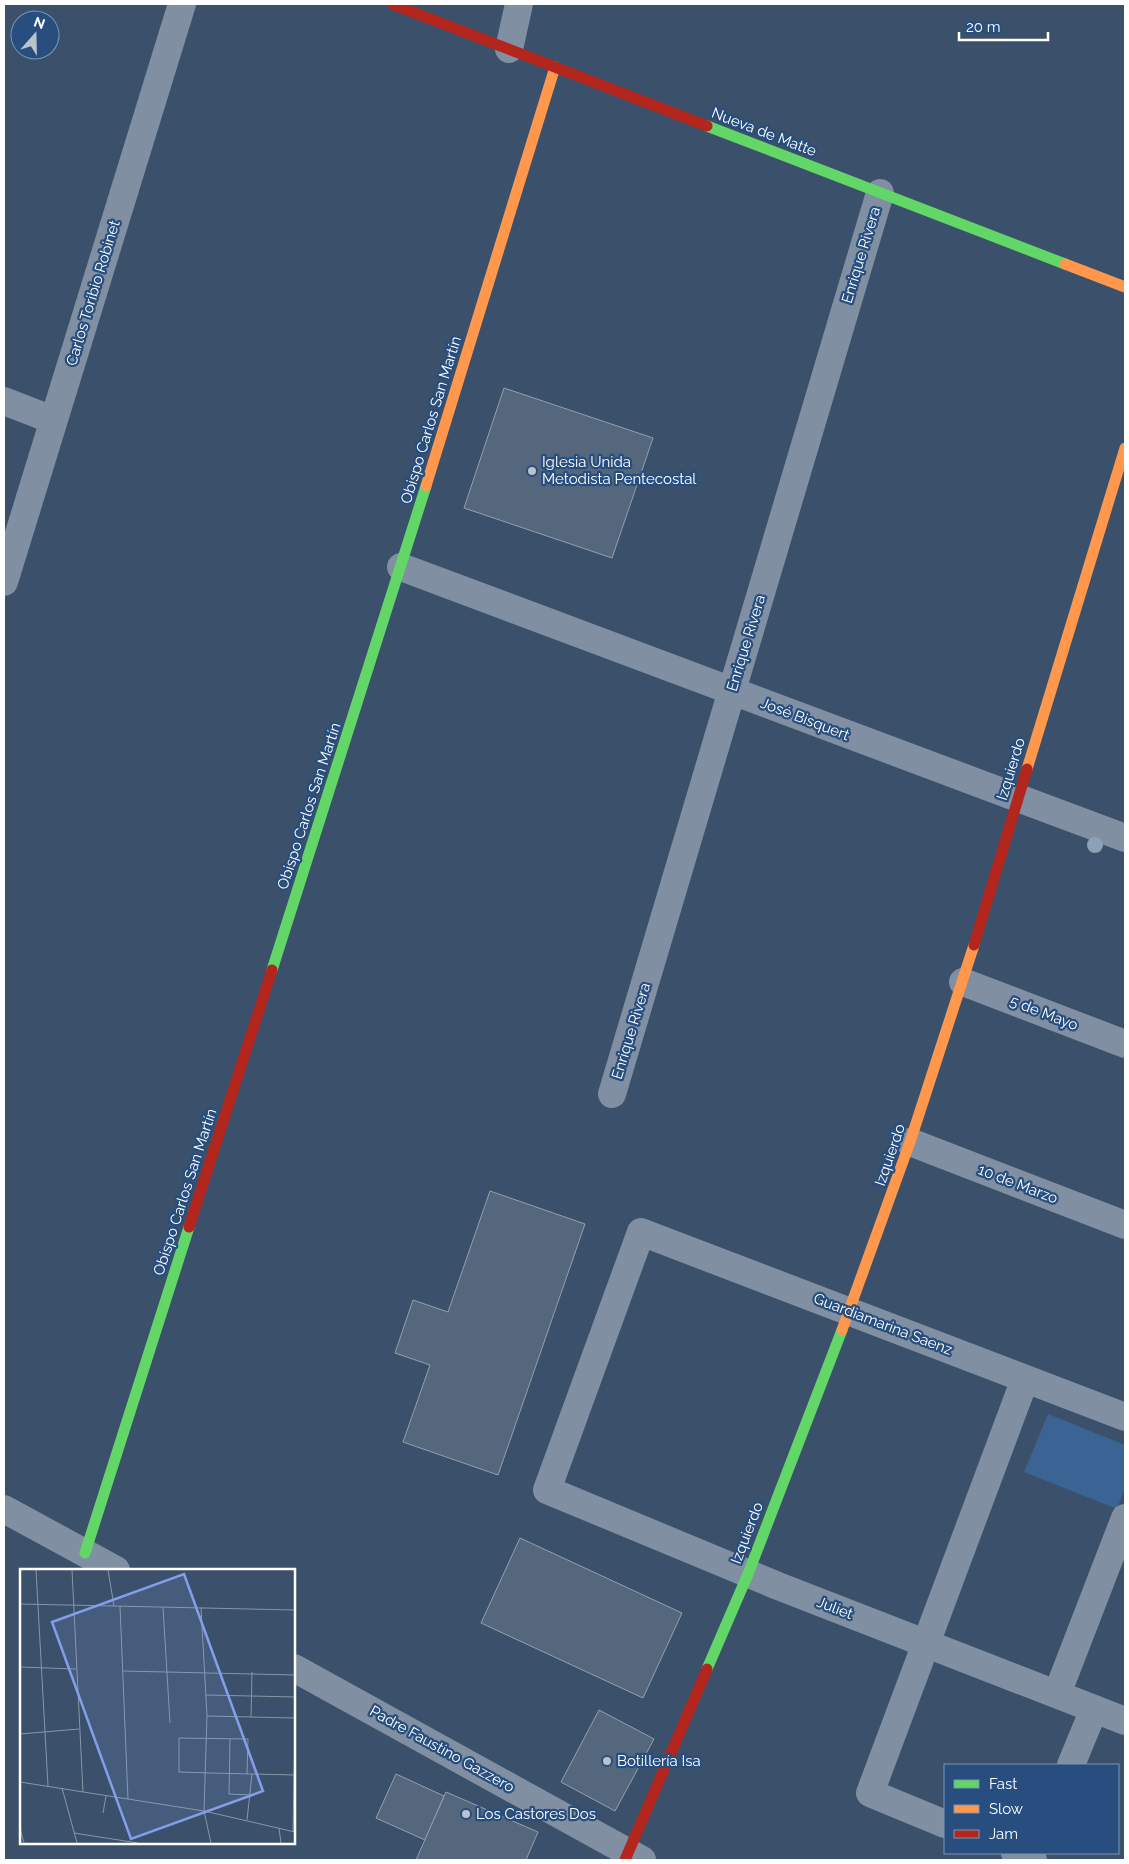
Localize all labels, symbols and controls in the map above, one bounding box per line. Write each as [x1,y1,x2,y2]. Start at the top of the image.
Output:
north arrow [10,10,60,60]
scale bar [959,10,1048,42]
text: N [32,13,47,32]
text: 20 m [966,18,1001,36]
street label: Nueva de Matte [709,104,819,160]
street label: Enrique Rivera [838,205,884,305]
street label: Carlos Toribio Robinet [62,218,124,368]
street label: Obispo Carlos San Martín [397,334,465,506]
place label: Iglesia Unida Metodista Pentecostal [542,453,697,488]
marker: Iglesia Unida Metodista Pentecostal [526,465,538,477]
street label: Enrique Rivera [723,593,769,693]
street label: José Bisquert [758,694,852,744]
street label: Obispo Carlos San Martín [274,720,344,892]
street label: Izquierdo [993,735,1029,802]
street label: Enrique Rivera [608,981,654,1081]
street label: 5 de Mayo [1007,992,1081,1034]
street label: Obispo Carlos San Martín [150,1106,220,1278]
street label: Izquierdo [871,1122,909,1188]
street label: 10 de Marzo [976,1161,1061,1207]
street label: Guardiamarina Saenz [811,1289,955,1359]
street label: Izquierdo [727,1500,767,1566]
inset map [20,1569,295,1844]
street label: Juliet [814,1593,856,1623]
street label: Padre Faustino Gazzero [367,1702,518,1796]
place label: Botillería Isa [617,1752,701,1770]
marker: Botillería Isa [601,1755,613,1767]
legend [944,1764,1119,1854]
text: Fast [989,1775,1017,1793]
text: Slow [989,1800,1023,1818]
place label: Los Castores Dos [476,1805,596,1823]
marker: Los Castores Dos [460,1808,472,1820]
text: Jam [989,1825,1018,1843]

